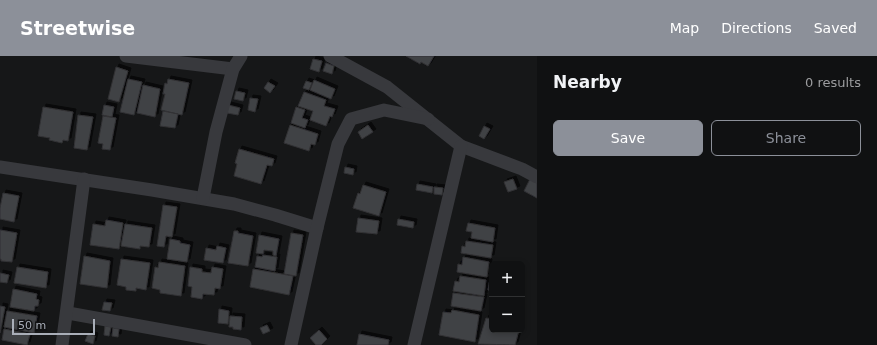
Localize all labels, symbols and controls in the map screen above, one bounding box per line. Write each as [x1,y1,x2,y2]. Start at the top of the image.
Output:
text: Streetwise [20,17,135,39]
text: Map [670,20,699,36]
text: Directions [721,20,792,36]
text: Saved [814,20,857,36]
text: Nearby [553,72,622,92]
text: 0 results [805,75,861,90]
button: Save [553,120,703,156]
button: Share [711,120,861,156]
map controls [489,261,525,333]
button: + [489,261,525,297]
button: − [489,297,525,333]
scale bar [12,317,95,336]
text: 50 m [18,319,46,332]

